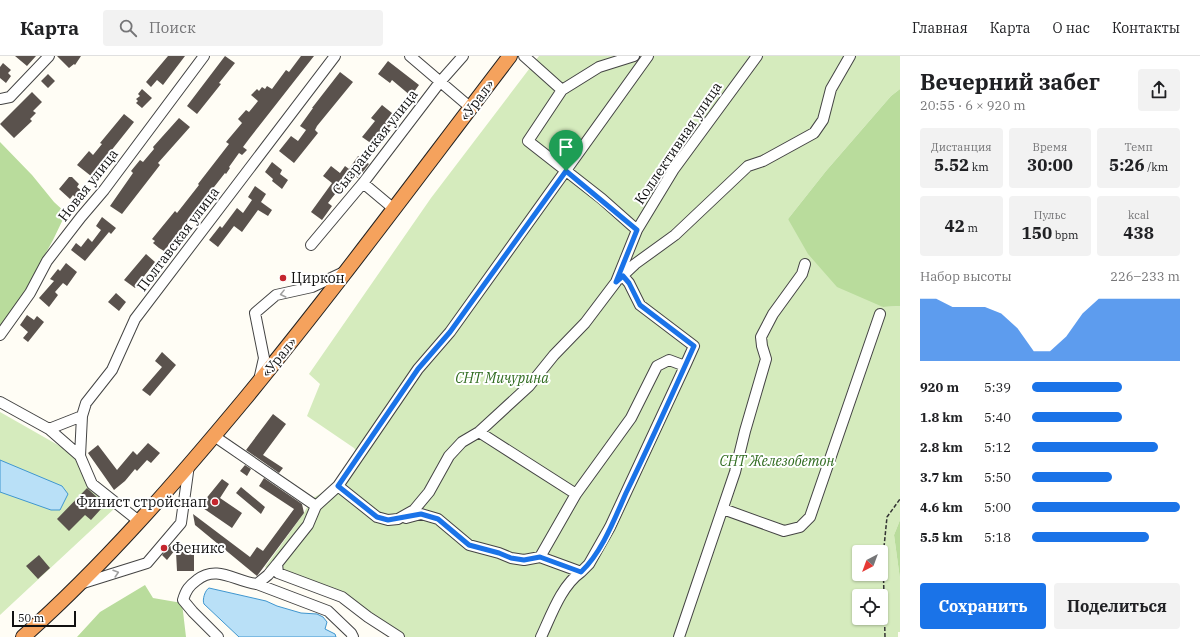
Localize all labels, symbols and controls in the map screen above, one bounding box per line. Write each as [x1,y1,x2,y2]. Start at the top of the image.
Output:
search box [103,10,383,46]
text: Карта [20,16,79,40]
icon: search [117,17,139,39]
text: Поиск [149,18,196,37]
text: Главная [912,19,968,37]
text: Карта [990,19,1031,37]
text: О нас [1053,19,1090,37]
text: Контакты [1112,19,1180,37]
text: Вечерний забег [920,67,1100,96]
button: share [1138,69,1180,111]
street label: «Урал» [456,76,498,124]
street label: Коллективная улица [630,78,726,208]
street label: Сызранская улица [328,85,422,198]
text: 20:55 · 6 × 920 m [920,97,1026,114]
pin [549,130,583,171]
icon: arrive [555,136,577,158]
text: Дистанция [931,140,992,154]
text: Время [1033,140,1067,154]
text: Темп [1125,140,1153,154]
street label: Новая улица [54,145,122,225]
text: 5.52 [934,154,969,176]
text: 30:00 [1027,154,1073,176]
text: 5:26 [1109,154,1145,176]
text: km [969,160,989,174]
text: /km [1145,160,1168,174]
street label: Полтавская улица [133,183,223,295]
text: Пульс [1034,208,1066,222]
text: kcal [1128,208,1149,222]
text: 42 [945,215,965,237]
text: m [965,221,978,235]
text: 150 [1022,222,1052,244]
text: 438 [1123,222,1154,244]
text: bpm [1052,228,1078,242]
text: Набор высоты [920,268,1012,285]
text: 226–233 m [1110,268,1180,285]
place label: Циркон [291,269,345,287]
marker: Циркон [278,273,288,283]
one-way arrow [280,289,286,297]
street label: «Урал» [257,333,301,381]
park label: СНТ Мичурина [455,369,549,387]
text: 920 m [920,379,959,396]
text: 5:39 [984,379,1011,396]
text: 1.8 km [920,409,963,426]
text: 5:40 [984,409,1011,426]
text: 2.8 km [920,439,963,456]
text: 5:12 [984,439,1011,456]
park label: СНТ Железобетон [719,452,835,470]
text: 3.7 km [920,469,963,486]
text: 5:50 [984,469,1011,486]
place label: Финист стройснап [76,493,207,511]
marker: Финист стройснап [210,497,220,507]
text: 4.6 km [920,499,963,516]
text: 5:00 [984,499,1011,516]
text: 5.5 km [920,529,963,546]
text: 5:18 [984,529,1011,546]
place label: Феникс [172,539,225,557]
marker: Феникс [159,543,169,553]
north arrow [852,545,888,581]
map controls [852,545,888,625]
one-way arrow [112,569,119,578]
button: Сохранить [920,583,1046,629]
button: Поделиться [1054,583,1180,629]
button: locate [852,589,888,625]
scale bar [12,609,76,628]
text: 50 m [18,611,44,625]

